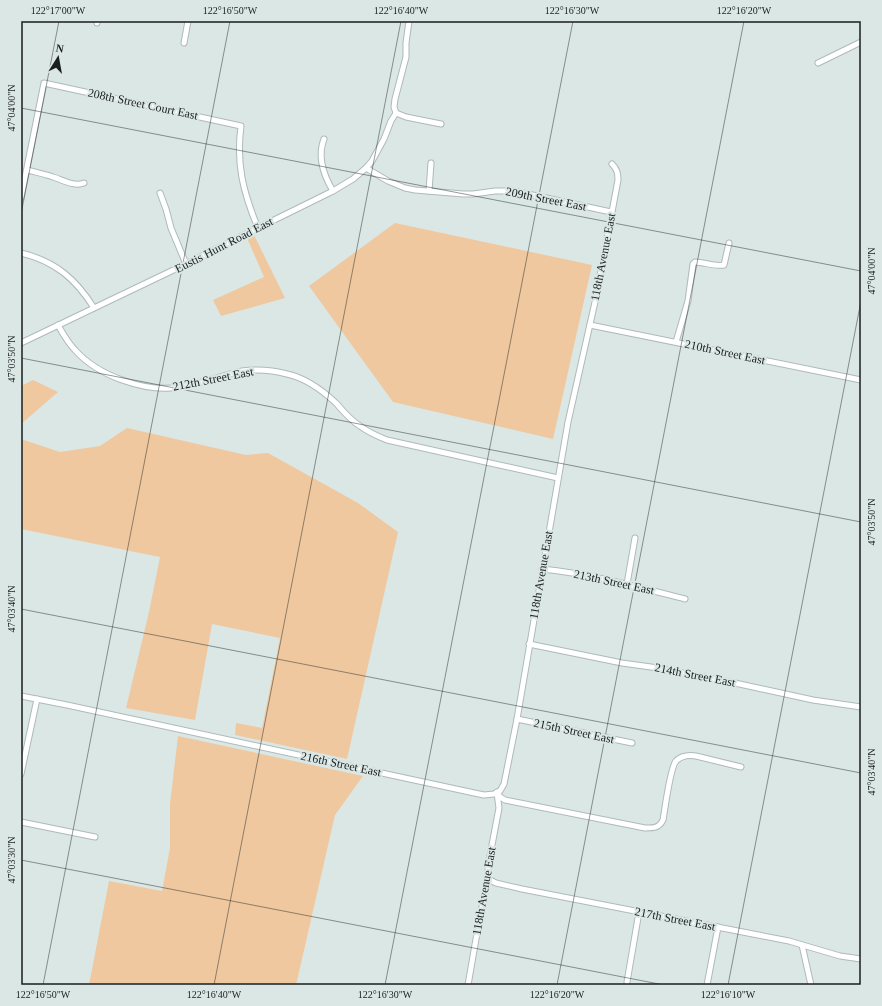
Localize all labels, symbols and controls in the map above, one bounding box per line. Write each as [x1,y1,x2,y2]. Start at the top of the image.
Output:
text: 122°17'00"W [31,5,86,16]
text: 122°16'50"W [203,5,258,16]
text: 122°16'40"W [374,5,429,16]
text: 122°16'30"W [545,5,600,16]
text: 122°16'20"W [717,5,772,16]
north arrow [38,38,78,78]
text: N [55,42,65,55]
text: 47°04'00"N [6,84,17,132]
street label: 208th Street Court East [87,85,200,123]
street label: 209th Street East [504,184,588,214]
street label: 118th Avenue East [588,211,619,302]
street label: Eustis Hunt Road East [173,214,276,276]
text: 47°04'00"N [866,247,877,295]
text: 47°03'50"N [6,335,17,383]
street label: 210th Street East [683,337,767,368]
street label: 212th Street East [171,364,255,394]
text: 47°03'50"N [866,498,877,546]
street label: 118th Avenue East [526,529,556,620]
street label: 213th Street East [572,567,656,598]
text: 47°03'40"N [6,585,17,633]
street label: 214th Street East [653,660,737,690]
street label: 215th Street East [532,716,616,747]
text: 47°03'40"N [866,748,877,796]
street label: 216th Street East [299,749,383,780]
text: 47°03'30"N [6,836,17,884]
street label: 118th Avenue East [469,845,499,936]
street label: 217th Street East [633,904,717,934]
text: 122°16'50"W [16,989,71,1000]
text: 122°16'40"W [187,989,242,1000]
text: 122°16'30"W [358,989,413,1000]
text: 122°16'20"W [530,989,585,1000]
text: 122°16'10"W [701,989,756,1000]

